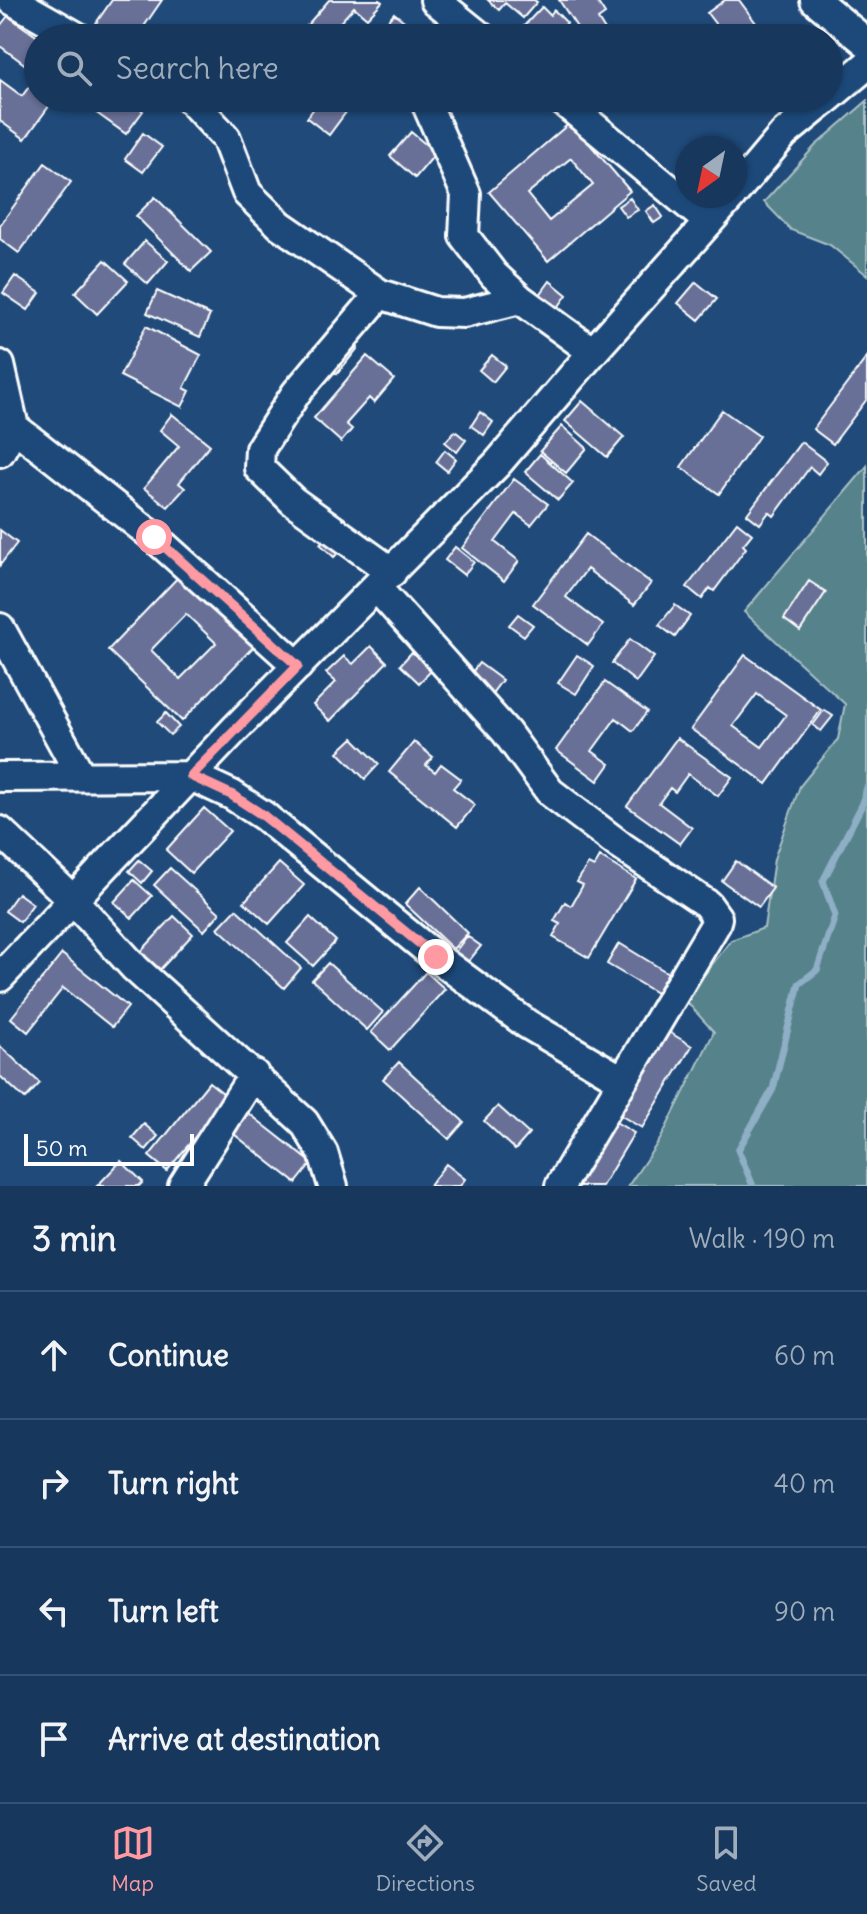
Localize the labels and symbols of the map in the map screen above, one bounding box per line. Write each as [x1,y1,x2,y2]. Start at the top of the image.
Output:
north arrow [675,136,747,208]
route start [136,519,172,555]
route end [418,939,454,975]
scale bar [24,1130,194,1166]

